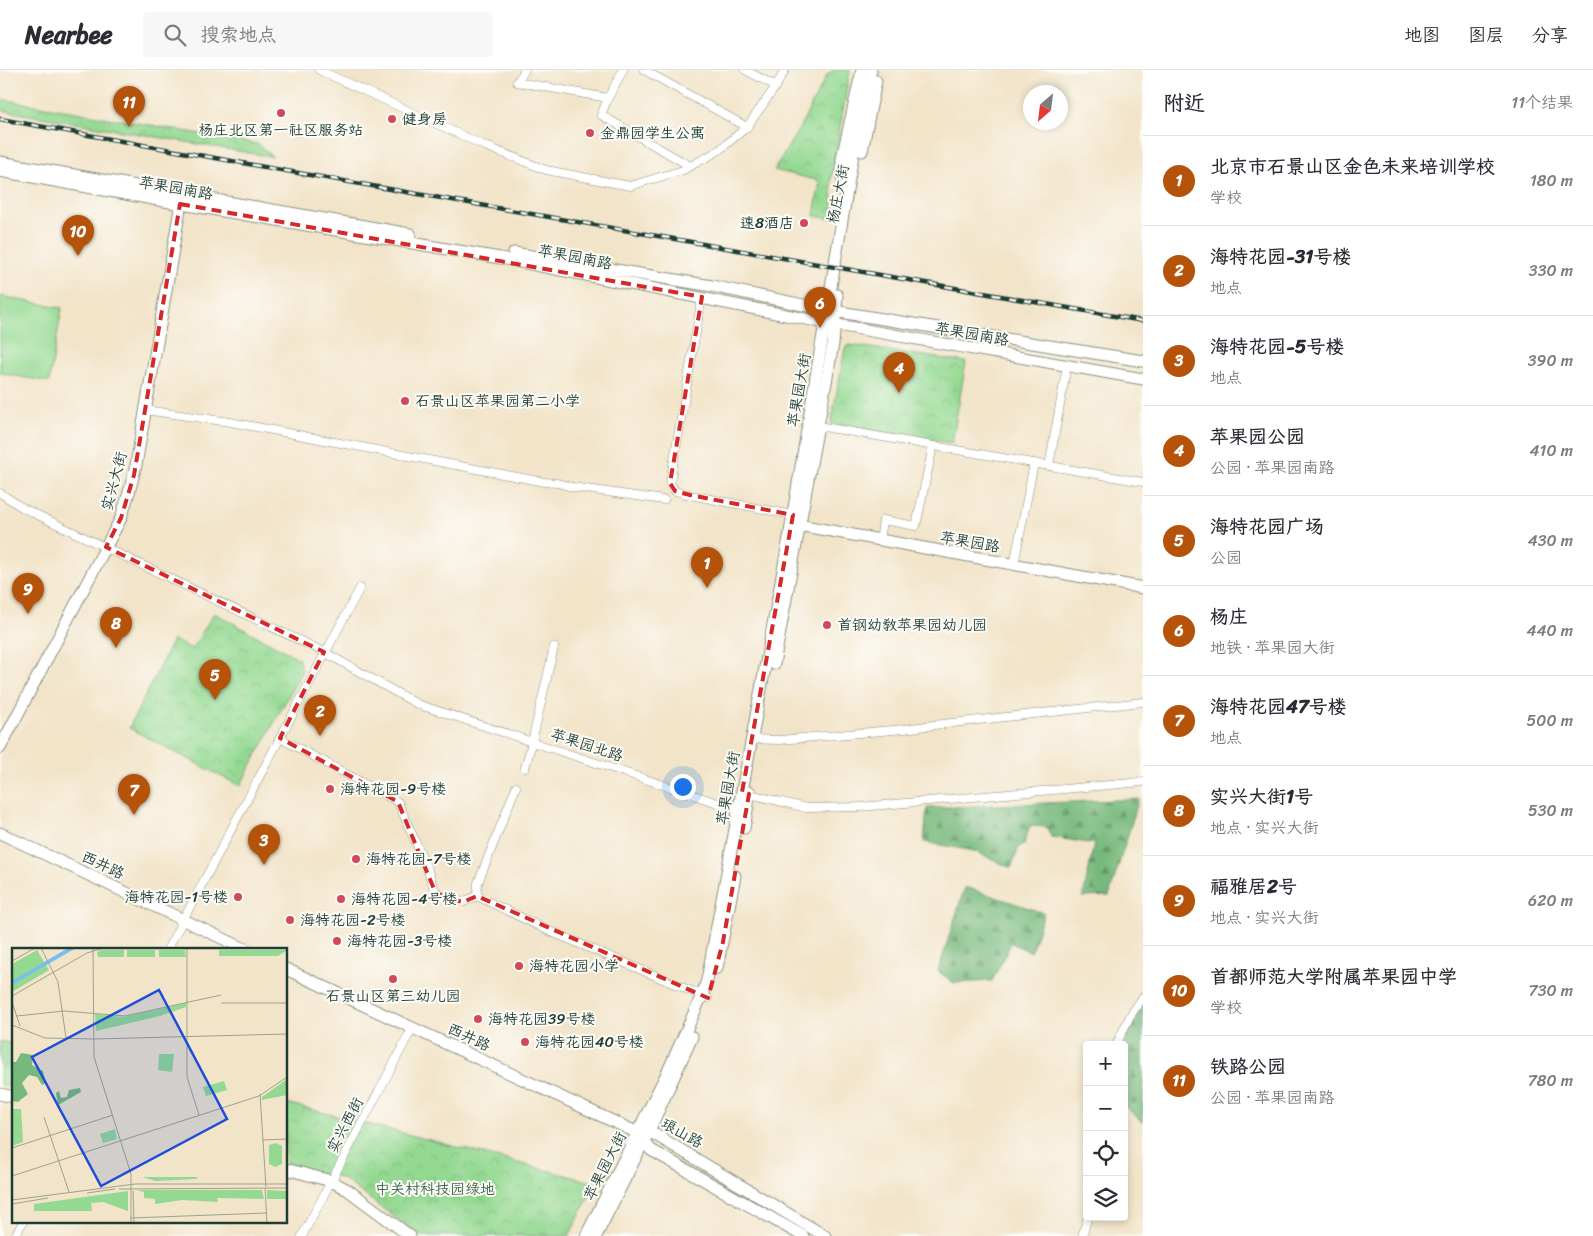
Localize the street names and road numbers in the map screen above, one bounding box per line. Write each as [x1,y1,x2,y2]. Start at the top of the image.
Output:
street label: 杨庄大街 [820,162,856,226]
street label: 苹果园南路 [137,169,215,207]
street label: 苹果园南路 [536,237,614,277]
street label: 苹果园南路 [933,315,1011,353]
street label: 苹果园大街 [780,351,818,429]
street label: 实兴大街 [94,449,134,513]
street label: 苹果园路 [938,524,1002,560]
street label: 苹果园北路 [547,721,627,769]
street label: 苹果园大街 [709,749,747,827]
street label: 西井路 [77,844,129,886]
street label: 西井路 [443,1016,495,1058]
street label: 实兴西街 [319,1092,371,1158]
street label: 琅山路 [656,1111,708,1155]
street label: 苹果园大街 [576,1127,634,1205]

